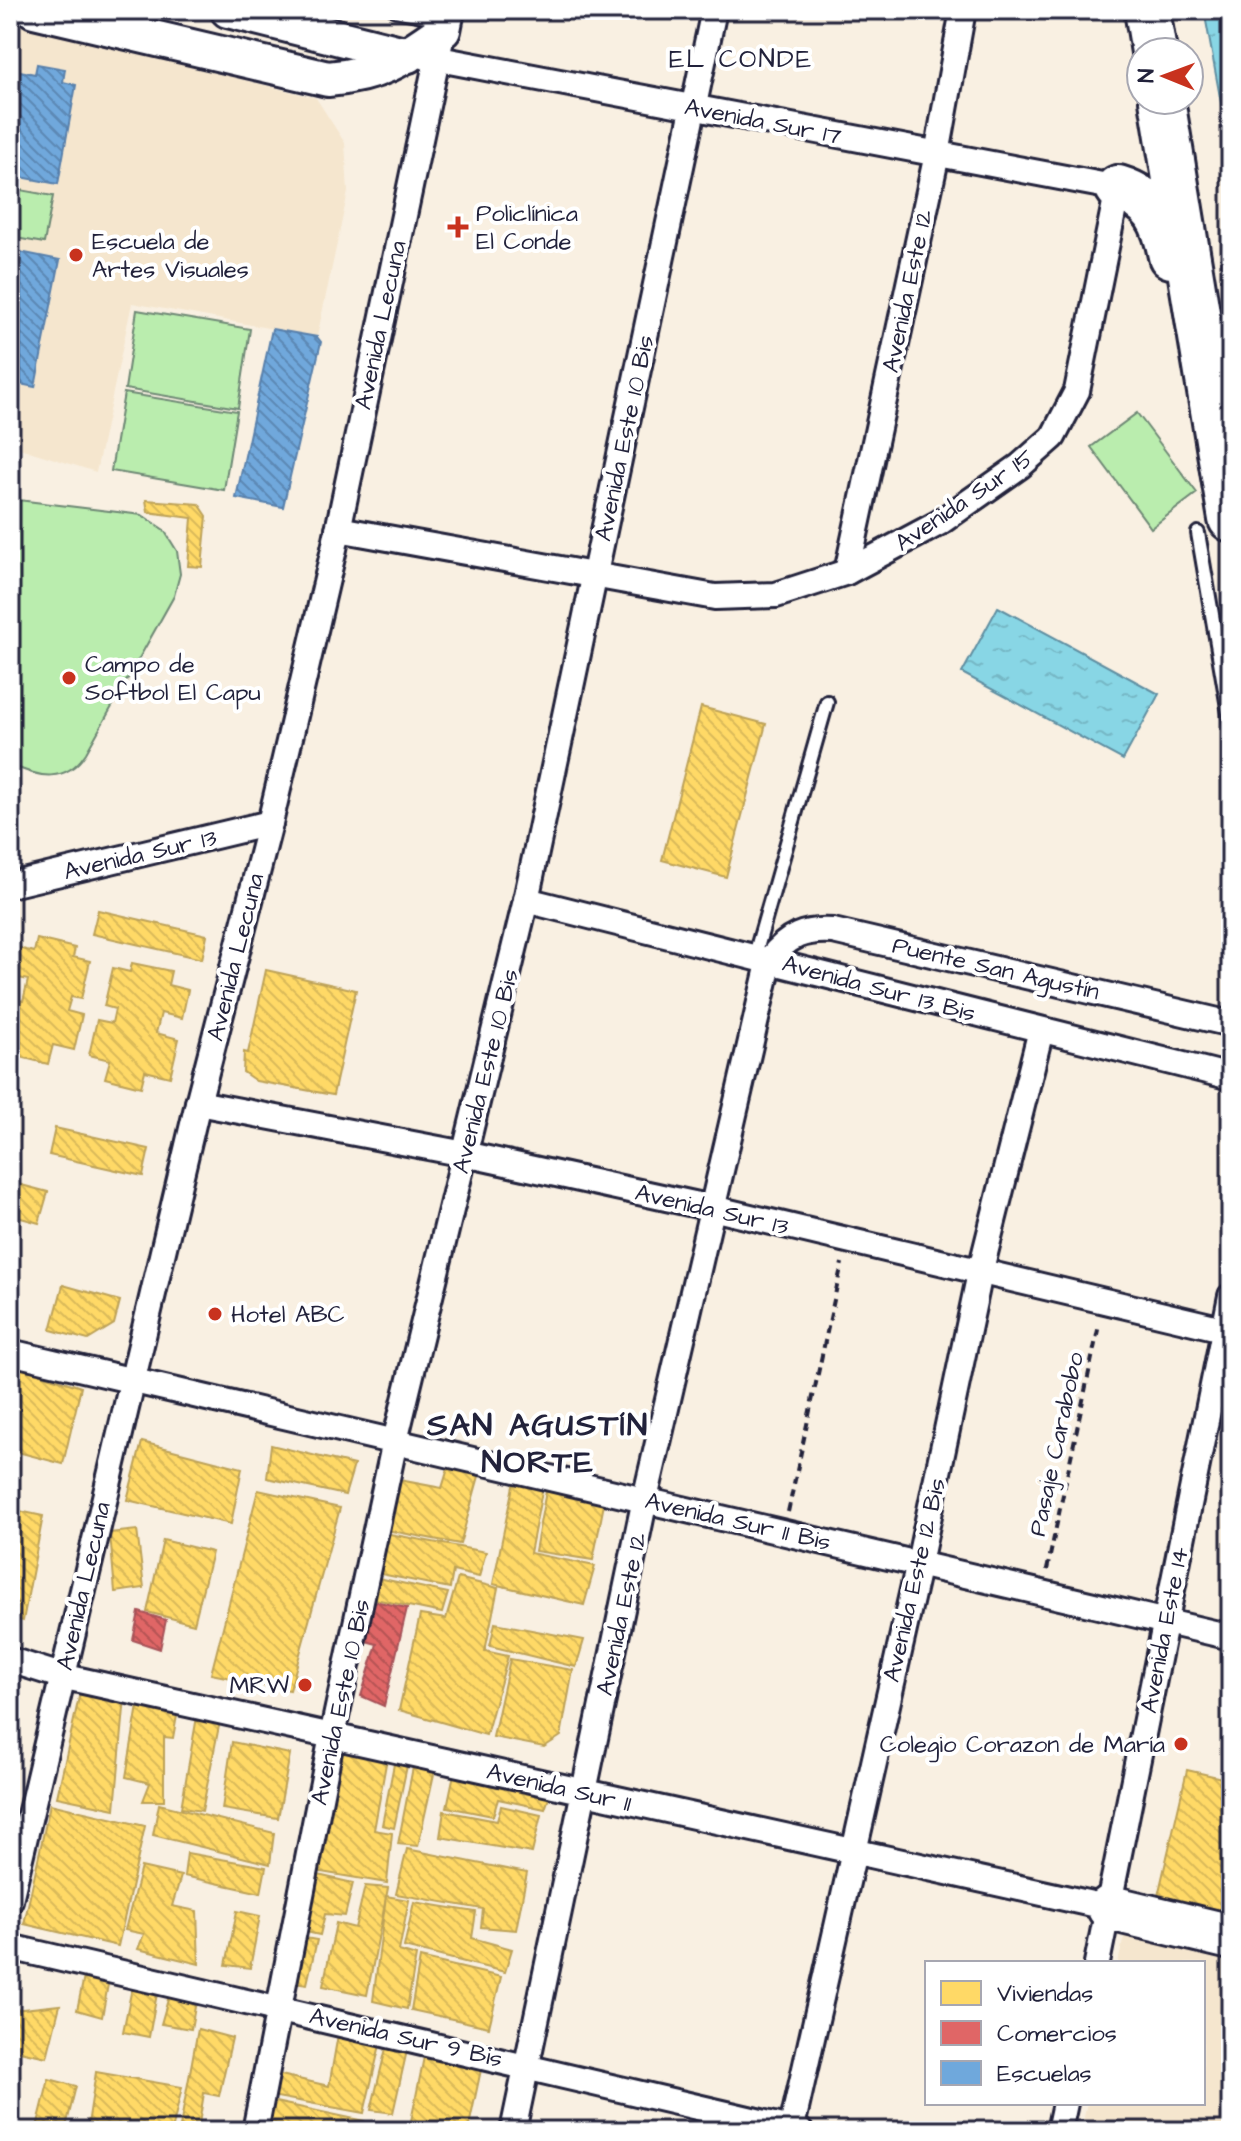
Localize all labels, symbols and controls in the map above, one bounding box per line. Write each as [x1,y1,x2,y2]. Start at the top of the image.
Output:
north arrow [1125,36,1205,116]
district label: EL CONDE [669,41,813,77]
text: N [1131,68,1162,83]
street label: Avenida Sur 17 [682,90,844,154]
place label: Policlínica El Conde [476,197,578,259]
street label: Avenida Este 12 [874,206,942,376]
marker: Policlínica El Conde [447,216,469,238]
place label: Escuela de Artes Visuales [92,225,249,287]
street label: Avenida Lecuna [346,238,415,413]
marker: Escuela de Artes Visuales [67,246,85,264]
street label: Avenida Este 10 Bis [587,332,663,544]
street label: Avenida Sur 15 [888,442,1041,560]
place label: Campo de Softbol El Capu [85,648,261,710]
marker: Campo de Softbol El Capu [60,669,78,687]
street label: Avenida Sur 13 [60,821,220,889]
street label: Avenida Lecuna [199,870,273,1045]
street label: Puente San Agustín [889,929,1103,1010]
street label: Avenida Sur 13 Bis [778,947,979,1031]
street label: Avenida Este 10 Bis [444,965,528,1177]
street label: Avenida Sur 13 [632,1176,792,1244]
place label: Hotel ABC [231,1298,345,1332]
marker: Hotel ABC [206,1305,224,1323]
street label: Pasaje Carabobo [1021,1349,1093,1539]
district label: SAN AGUSTÍN NORTE [426,1403,649,1485]
street label: Avenida Este 12 Bis [875,1475,955,1686]
street label: Avenida Sur 11 Bis [642,1484,834,1560]
street label: Avenida Lecuna [48,1499,120,1674]
street label: Avenida Este 12 [588,1529,656,1699]
street label: Avenida Este 14 [1132,1544,1198,1716]
street label: Avenida Este 10 Bis [303,1596,379,1808]
place label: MRW [229,1669,289,1703]
marker: MRW [296,1676,314,1694]
place label: Colegio Corazon de María [880,1728,1165,1763]
marker: Colegio Corazon de María [1172,1735,1190,1753]
street label: Avenida Sur 11 [483,1755,634,1821]
legend [925,1961,1205,2105]
text: Viviendas [997,1977,1093,2011]
street label: Avenida Sur 9 Bis [306,1999,506,2077]
text: Comercios [997,2017,1117,2051]
text: Escuelas [997,2057,1092,2091]

